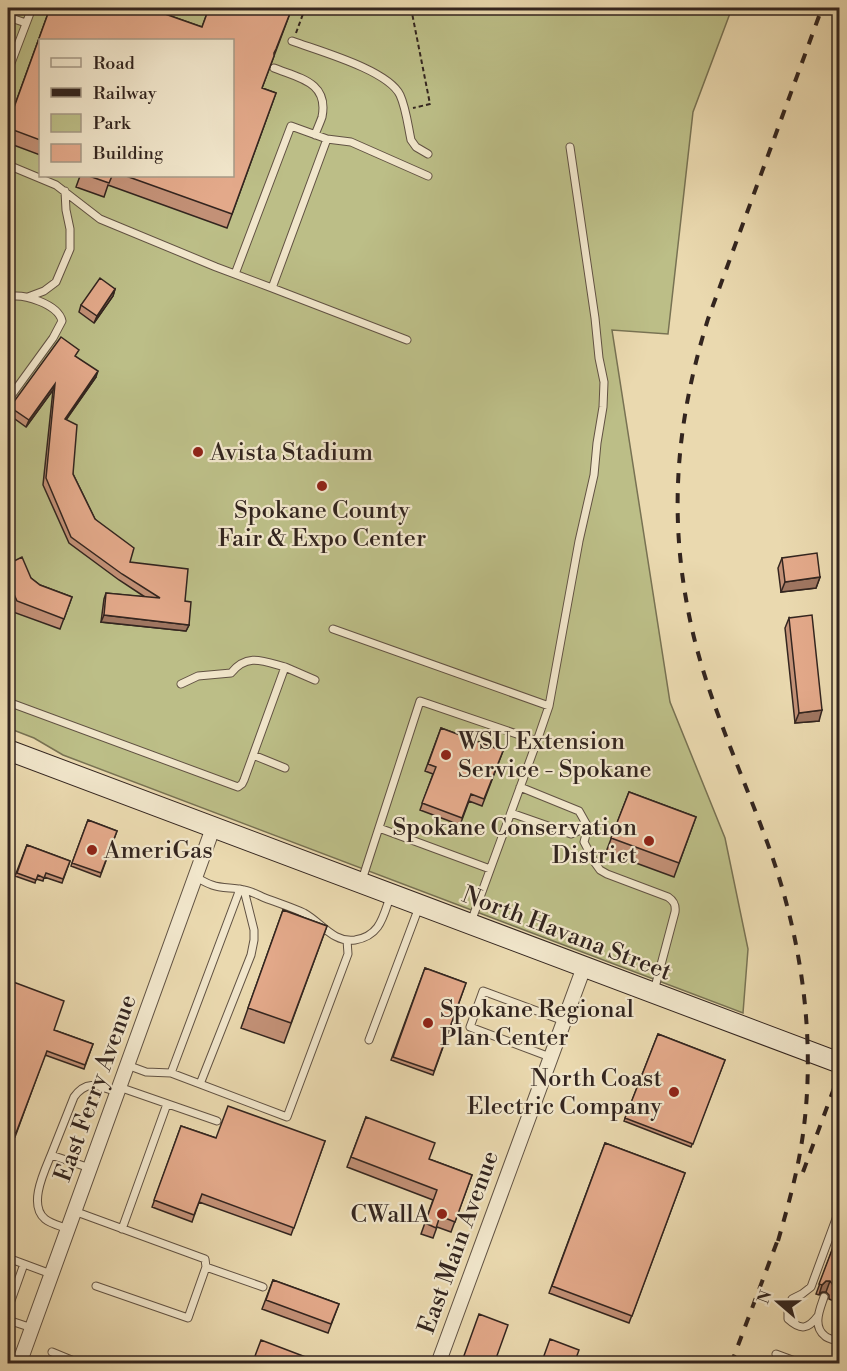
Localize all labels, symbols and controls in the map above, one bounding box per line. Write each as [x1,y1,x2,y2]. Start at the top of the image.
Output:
legend [39,39,234,177]
text: Road [93,52,136,75]
text: Railway [93,82,157,105]
text: Park [93,112,132,135]
text: Building [92,142,164,165]
place label: Avista Stadium [209,438,373,468]
marker: Avista Stadium [191,445,205,459]
marker: Spokane County Fair & Expo Center [315,479,329,493]
place label: Spokane County Fair & Expo Center [218,496,426,554]
place label: WSU Extension Service - Spokane [457,727,652,785]
marker: WSU Extension Service - Spokane [439,748,453,762]
place label: Spokane Conservation District [393,813,637,871]
marker: Spokane Conservation District [642,834,656,848]
place label: AmeriGas [103,836,213,866]
marker: AmeriGas [85,843,99,857]
street label: North Havana Street [458,880,676,988]
street label: East Ferry Avenue [48,991,144,1186]
place label: Spokane Regional Plan Center [440,995,634,1053]
marker: Spokane Regional Plan Center [421,1016,435,1030]
place label: North Coast Electric Company [467,1064,662,1122]
marker: North Coast Electric Company [667,1085,681,1099]
street label: East Main Avenue [412,1147,506,1338]
place label: CWallA [350,1200,431,1230]
marker: CWallA [435,1207,449,1221]
north arrow [748,1272,808,1332]
text: N [753,1288,777,1307]

